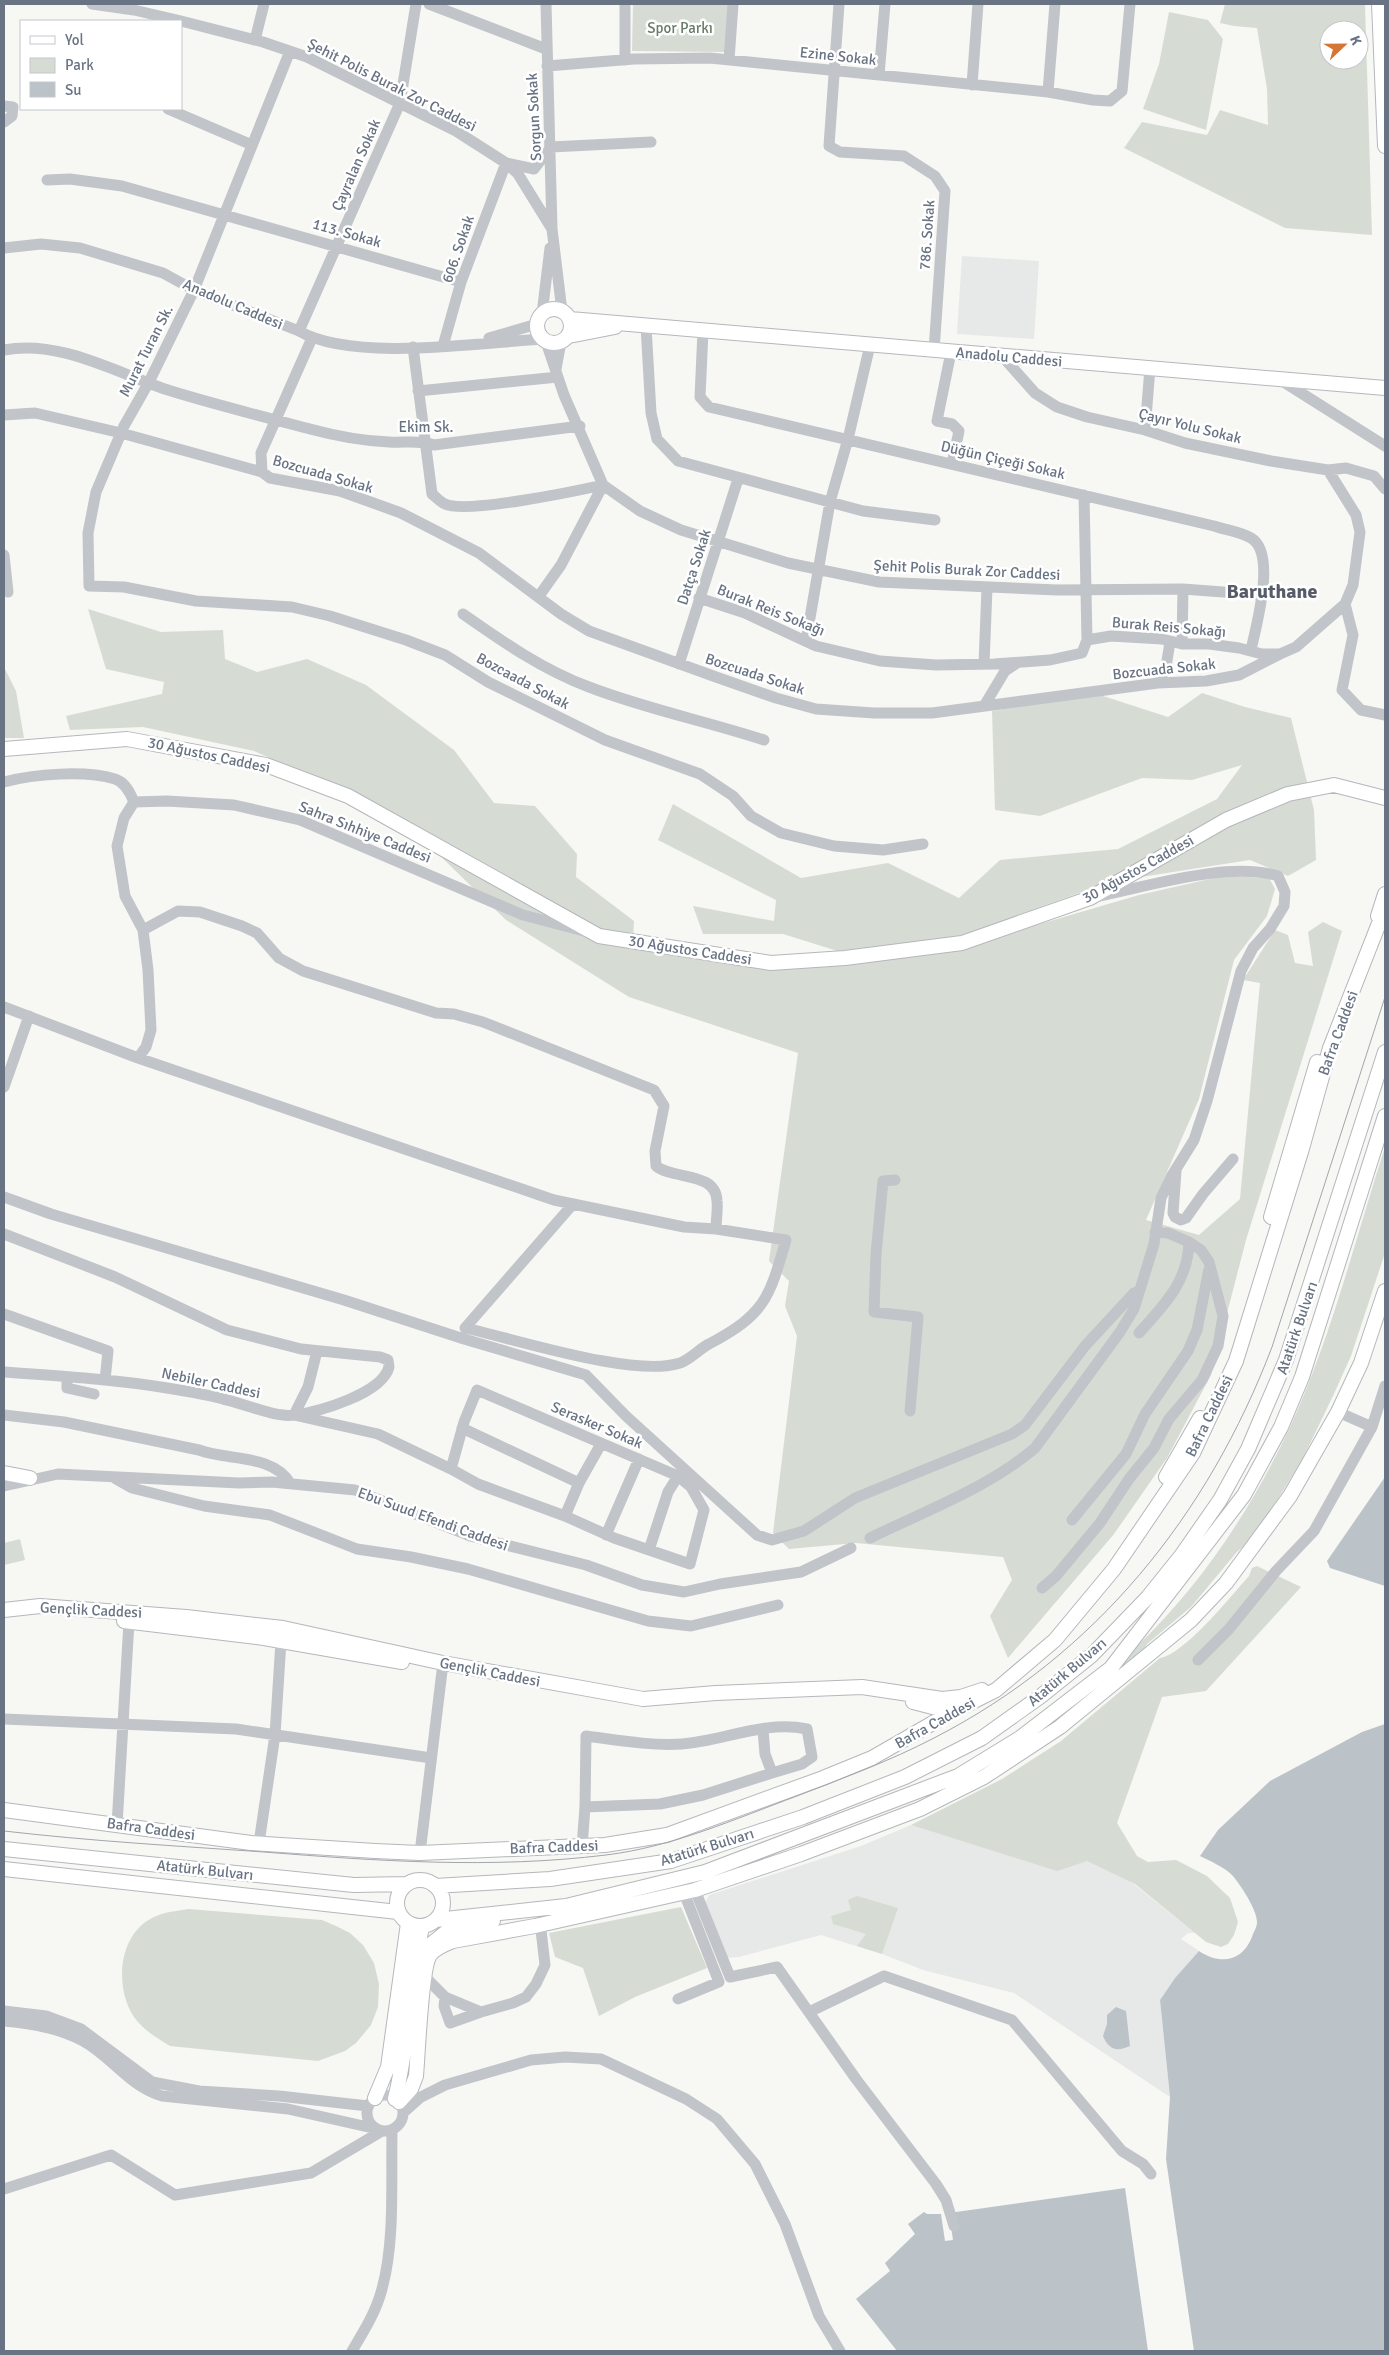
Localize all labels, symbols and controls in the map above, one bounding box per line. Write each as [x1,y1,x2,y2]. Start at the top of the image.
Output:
park label: Spor Parkı [647,19,713,37]
legend [20,20,182,110]
north arrow [1319,20,1369,70]
text: Yol [65,31,84,49]
text: K [1346,33,1365,48]
street label: Şehit Polis Burak Zor Caddesi [305,35,479,135]
street label: Ezine Sokak [799,43,878,69]
text: Park [65,56,94,74]
street label: Sorgun Sokak [523,72,545,161]
text: Su [65,81,82,99]
street label: Çayralan Sokak [328,116,384,214]
street label: 786. Sokak [916,199,938,271]
street label: 606. Sokak [438,212,478,285]
street label: 113. Sokak [311,215,384,251]
street label: Anadolu Caddesi [180,275,286,333]
street label: Murat Turan Sk. [115,302,177,400]
street label: Anadolu Caddesi [955,343,1063,371]
street label: Çayır Yolu Sokak [1137,405,1244,448]
street label: Ekim Sk. [398,418,454,436]
street label: Düğün Çiçeği Sokak [939,437,1067,483]
street label: Bozcuada Sokak [271,451,376,497]
street label: Datça Sokak [673,526,715,607]
street label: Şehit Polis Burak Zor Caddesi [873,556,1061,584]
district label: Baruthane [1227,579,1318,604]
street label: Burak Reis Sokağı [715,580,827,640]
street label: Burak Reis Sokağı [1111,613,1227,641]
street label: Bozcaada Sokak [473,649,573,713]
street label: Bozcuada Sokak [703,649,807,699]
street label: Bozcuada Sokak [1112,655,1217,683]
street label: 30 Ağustos Caddesi [146,733,272,777]
street label: Sahra Sıhhiye Caddesi [296,797,434,867]
street label: 30 Ağustos Caddesi [1079,831,1197,907]
street label: 30 Ağustos Caddesi [627,931,753,969]
street label: Bafra Caddesi [1314,988,1362,1078]
street label: Atatürk Bulvarı [1273,1279,1321,1377]
street label: Nebiler Caddesi [160,1364,262,1402]
street label: Bafra Caddesi [1181,1372,1237,1460]
street label: Serasker Sokak [548,1398,646,1453]
street label: Ebu Suud Efendi Caddesi [355,1483,511,1555]
street label: Gençlik Caddesi [39,1598,143,1622]
street label: Atatürk Bulvarı [1024,1634,1110,1710]
street label: Gençlik Caddesi [438,1653,542,1691]
street label: Bafra Caddesi [892,1694,978,1752]
street label: Bafra Caddesi [106,1814,196,1844]
street label: Atatürk Bulvarı [658,1824,756,1870]
street label: Bafra Caddesi [509,1836,599,1858]
street label: Atatürk Bulvarı [156,1856,254,1884]

